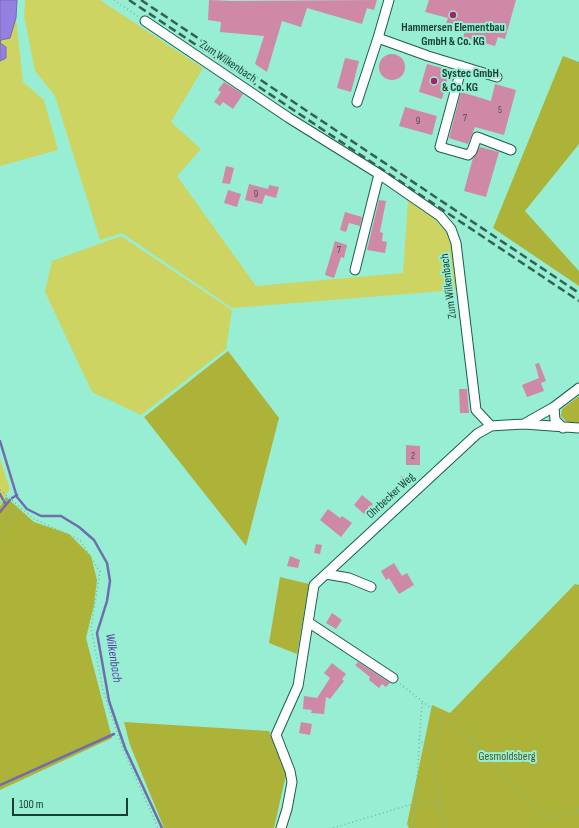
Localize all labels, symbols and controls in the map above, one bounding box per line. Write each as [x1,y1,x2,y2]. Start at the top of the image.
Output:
marker: Hammersen Elementbau GmbH & Co. KG [448,10,458,20]
place label: Hammersen Elementbau GmbH & Co. KG [401,21,505,49]
street label: Zum Wilkenbach [197,38,259,86]
place label: Systec GmbH & Co. KG [442,67,499,95]
marker: Systec GmbH & Co. KG [429,76,439,86]
house number: 5 [498,104,502,116]
house number: 7 [463,112,467,124]
house number: 9 [416,115,420,127]
house number: 9 [254,188,258,200]
house number: 7 [337,244,341,256]
street label: Zum Wilkenbach [438,253,460,319]
house number: 2 [411,450,415,462]
street label: Ohrbecker Weg [364,470,418,522]
water label: Wilkenbach [101,632,125,684]
park label: Gesmoldsberg [478,750,536,764]
scale bar [14,790,130,816]
text: 100 m [19,797,44,812]

